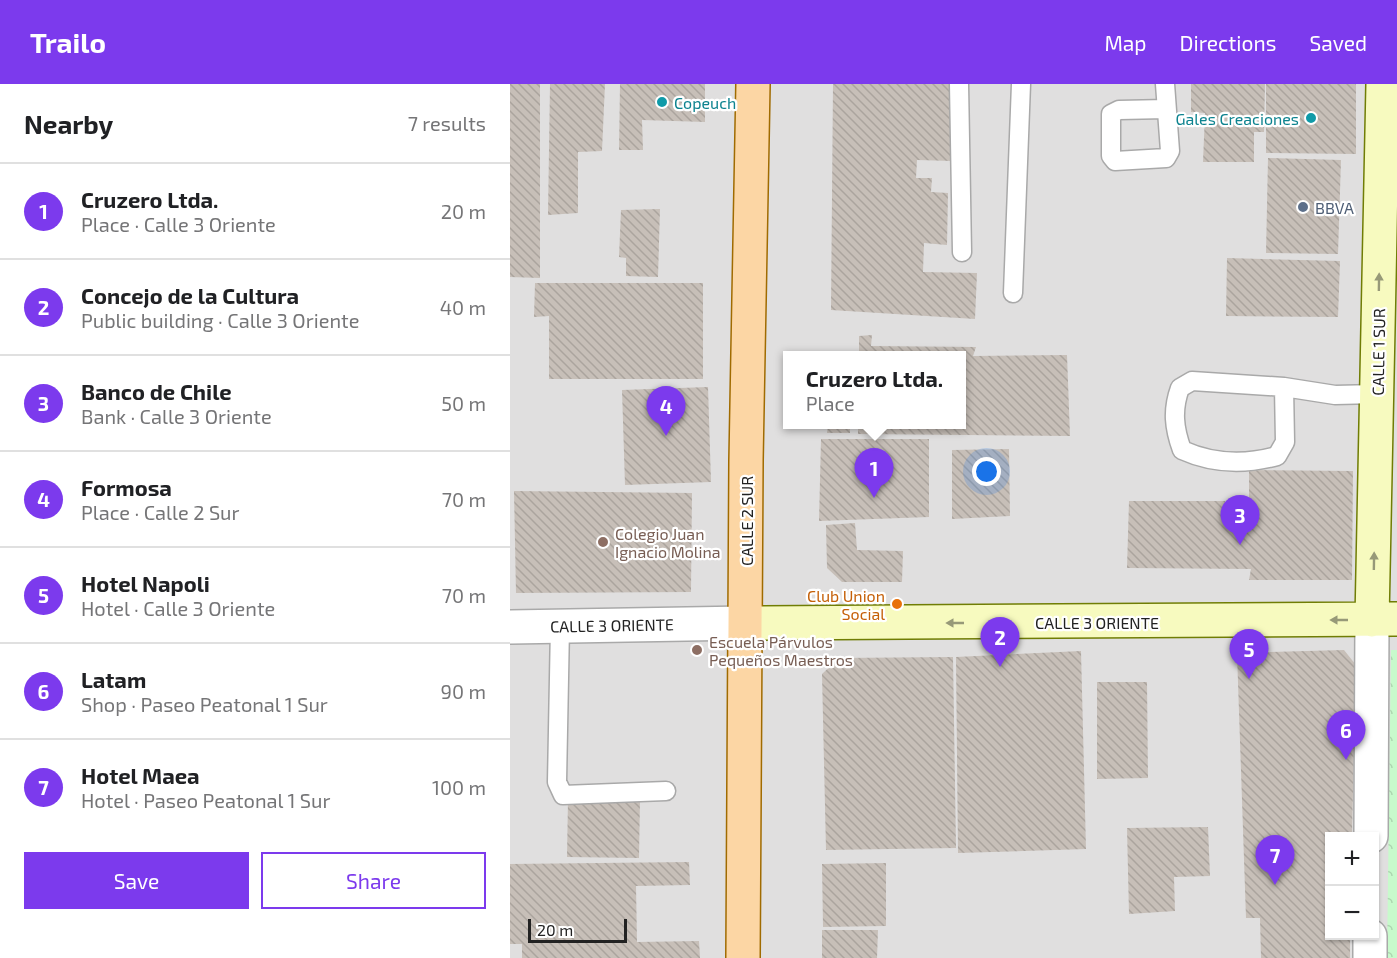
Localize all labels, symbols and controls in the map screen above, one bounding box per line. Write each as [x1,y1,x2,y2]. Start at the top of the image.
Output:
text: Trailo [30,25,106,59]
text: Map [1104,30,1147,55]
text: Directions [1180,30,1276,55]
text: Saved [1309,30,1367,55]
place label: Copeuch [674,93,736,112]
marker: Copeuch [655,95,669,109]
text: Nearby [24,108,113,139]
place label: Gales Creaciones [1176,109,1299,128]
text: 7 results [408,111,486,135]
marker: Gales Creaciones [1304,111,1318,125]
text: Cruzero Ltda. [81,186,219,212]
place label: BBVA [1315,198,1354,217]
text: 1 [39,199,48,223]
text: 20 m [441,199,486,223]
marker: BBVA [1296,200,1310,214]
text: Place · Calle 3 Oriente [81,212,276,236]
one-way arrow [1374,273,1384,292]
text: Concejo de la Cultura [81,282,299,308]
text: 2 [38,295,49,319]
text: 40 m [440,295,486,319]
text: Public building · Calle 3 Oriente [81,308,359,332]
street label: CALLE 1 SUR [1368,308,1388,396]
popup [783,351,966,429]
text: Cruzero Ltda. [806,365,943,391]
text: Banco de Chile [81,378,232,404]
pin: 4 [646,386,686,436]
text: 3 [38,391,49,415]
text: 50 m [441,391,486,415]
text: Place [806,391,855,415]
text: Bank · Calle 3 Oriente [81,404,272,428]
pin: 1 [854,448,894,498]
your location [972,457,1001,486]
text: Formosa [81,474,172,500]
street label: CALLE 2 SUR [737,476,756,566]
text: 4 [37,487,50,511]
text: 70 m [442,487,486,511]
pin: 3 [1220,496,1260,545]
text: Place · Calle 2 Sur [81,500,240,524]
place label: Colegio Juan Ignacio Molina [615,524,721,561]
marker: Colegio Juan Ignacio Molina [596,535,610,549]
one-way arrow [1369,552,1379,571]
text: Hotel Napoli [81,570,210,596]
text: 5 [38,583,49,607]
text: 70 m [442,583,486,607]
place label: Club Union Social [807,586,885,623]
text: Hotel · Calle 3 Oriente [81,596,275,620]
marker: Club Union Social [890,597,904,611]
street label: CALLE 3 ORIENTE [1035,613,1159,632]
street label: CALLE 3 ORIENTE [550,614,674,636]
one-way arrow [1329,615,1348,625]
one-way arrow [945,618,964,628]
pin: 2 [980,618,1020,667]
pin: 5 [1230,630,1268,679]
place label: Escuela Párvulos Pequeños Maestros [709,632,853,669]
marker: Escuela Párvulos Pequeños Maestros [690,643,704,657]
text: Latam [81,666,146,692]
text: 6 [38,679,49,703]
text: 90 m [441,679,486,703]
text: Shop · Paseo Peatonal 1 Sur [81,692,328,716]
pin: 6 [1326,710,1366,760]
text: Hotel Maea [81,762,200,788]
text: 7 [38,775,49,799]
text: 100 m [432,775,486,799]
text: Hotel · Paseo Peatonal 1 Sur [81,788,331,812]
map controls [1325,832,1379,940]
button: + [1325,832,1379,886]
pin: 7 [1256,836,1294,885]
button: Save [24,852,249,909]
button: Share [261,852,486,909]
button: − [1325,886,1379,940]
scale bar [528,916,627,944]
text: 20 m [537,920,573,939]

